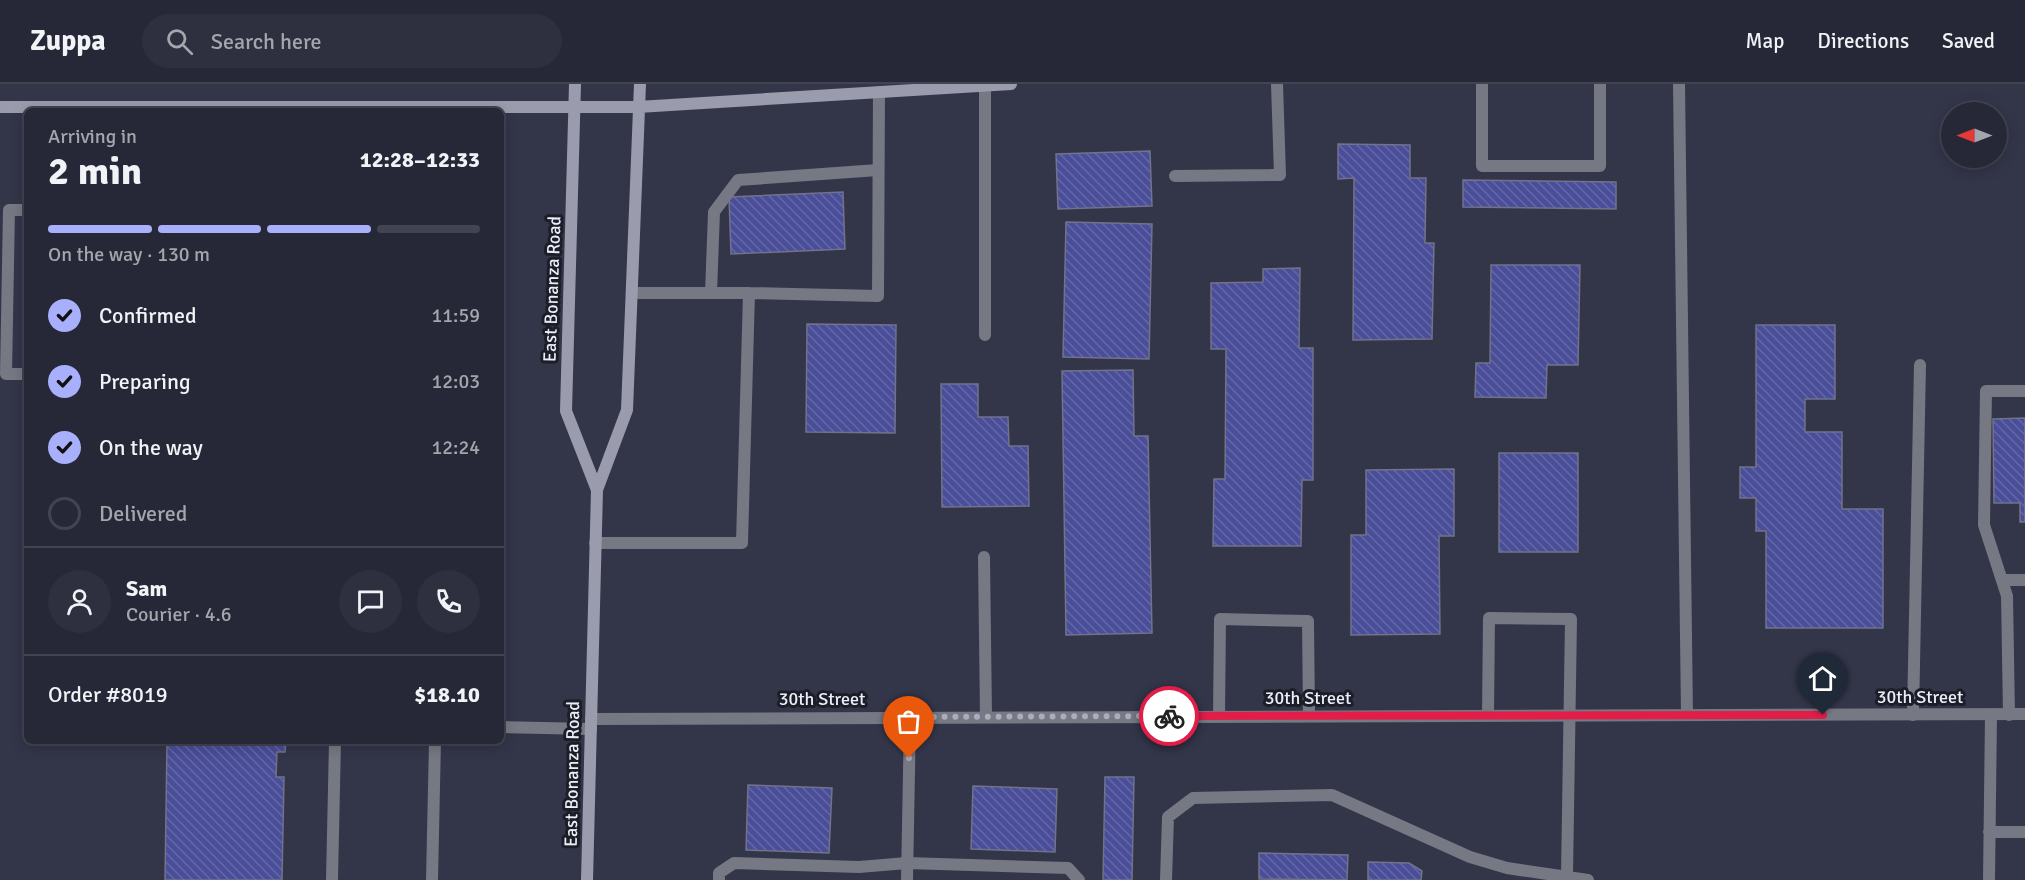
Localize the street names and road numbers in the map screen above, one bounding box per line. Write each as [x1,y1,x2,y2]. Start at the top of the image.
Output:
street label: East Bonanza Road [538,216,566,362]
street label: 30th Street [1877,686,1963,708]
street label: 30th Street [1265,687,1351,709]
street label: 30th Street [779,688,865,710]
street label: East Bonanza Road [560,701,584,847]

